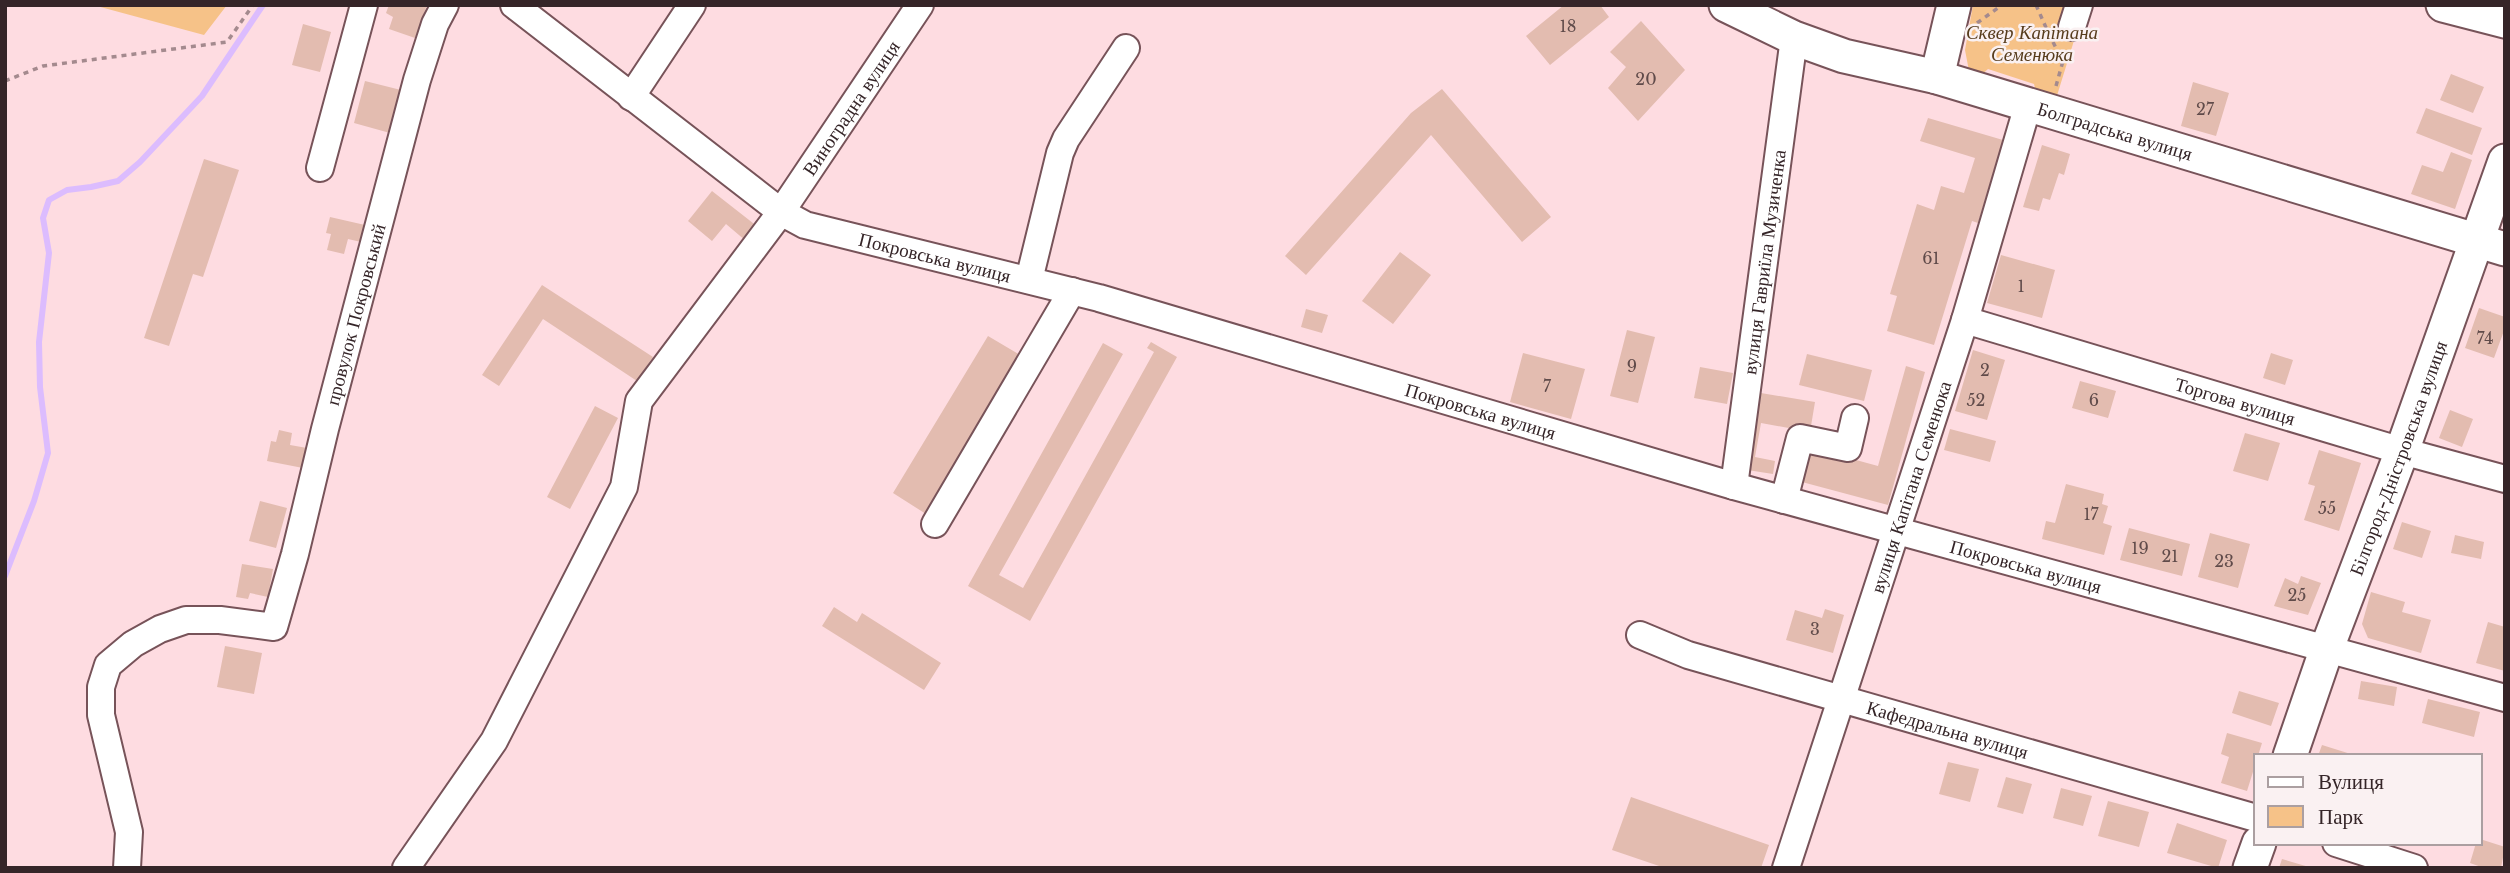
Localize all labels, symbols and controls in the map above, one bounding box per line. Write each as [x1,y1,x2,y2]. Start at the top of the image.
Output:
house number: 18 [1560,16,1576,36]
park label: Сквер Капітана Семенюка [1966,21,2098,66]
street label: Виноградна вулиця [797,36,905,180]
house number: 20 [1635,69,1657,89]
street label: Болградська вулиця [2035,97,2195,165]
house number: 27 [2196,99,2215,119]
street label: вулиця Гавриїла Музиченка [1738,148,1791,376]
street label: провулок Покровський [320,221,390,408]
street label: Покровська вулиця [857,227,1014,287]
house number: 61 [1922,248,1940,268]
house number: 1 [2017,276,2025,296]
house number: 74 [2476,328,2494,348]
street label: Білгород-Дністровська вулиця [2344,337,2452,579]
house number: 9 [1627,356,1637,376]
house number: 2 [1980,360,1990,380]
street label: Торгова вулиця [2172,372,2298,430]
house number: 7 [1543,376,1552,396]
street label: вулиця Капітана Семенюка [1865,377,1956,596]
street label: Покровська вулиця [1403,378,1559,444]
house number: 52 [1967,390,1985,410]
house number: 6 [2089,390,2099,410]
house number: 55 [2318,498,2336,518]
house number: 17 [2083,504,2100,524]
street label: Покровська вулиця [1948,534,2104,598]
house number: 19 [2131,538,2149,558]
house number: 21 [2162,546,2179,566]
house number: 23 [2214,551,2234,571]
house number: 25 [2288,585,2306,605]
house number: 3 [1810,619,1820,639]
street label: Кафедральна вулиця [1864,695,2031,764]
legend [2254,754,2482,845]
text: Вулиця [2318,769,2384,795]
text: Парк [2318,804,2364,830]

